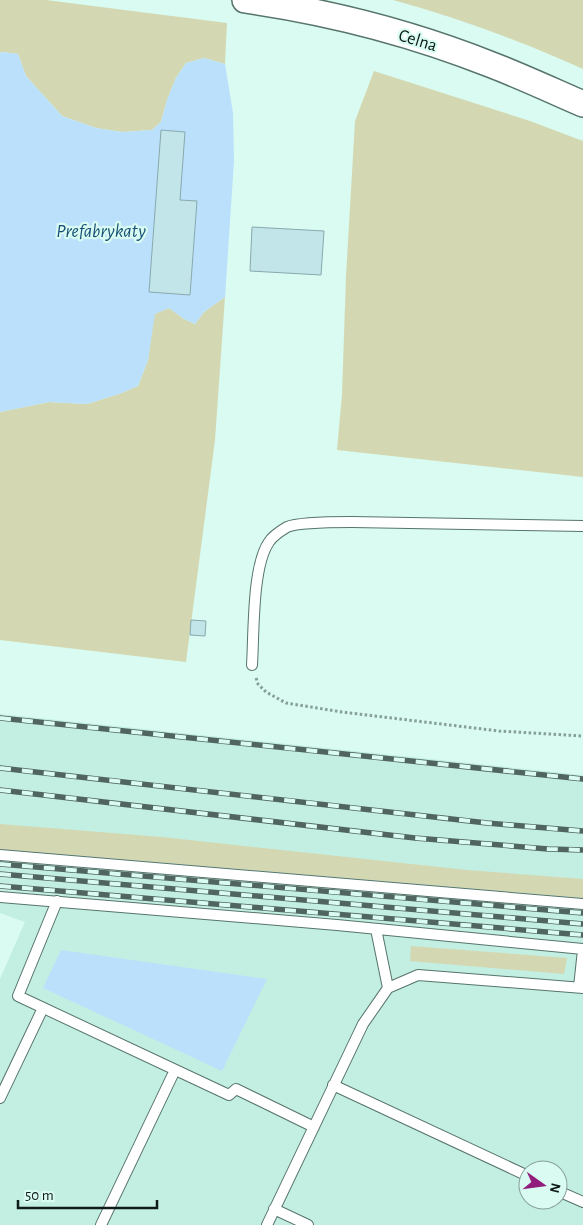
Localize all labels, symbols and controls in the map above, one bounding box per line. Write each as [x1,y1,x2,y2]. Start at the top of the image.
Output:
street label: Celna [396,27,439,55]
water label: Prefabrykaty [56,222,146,241]
north arrow [518,1160,568,1210]
scale bar [18,1178,156,1210]
text: N [547,1181,563,1194]
text: 50 m [25,1188,54,1203]

